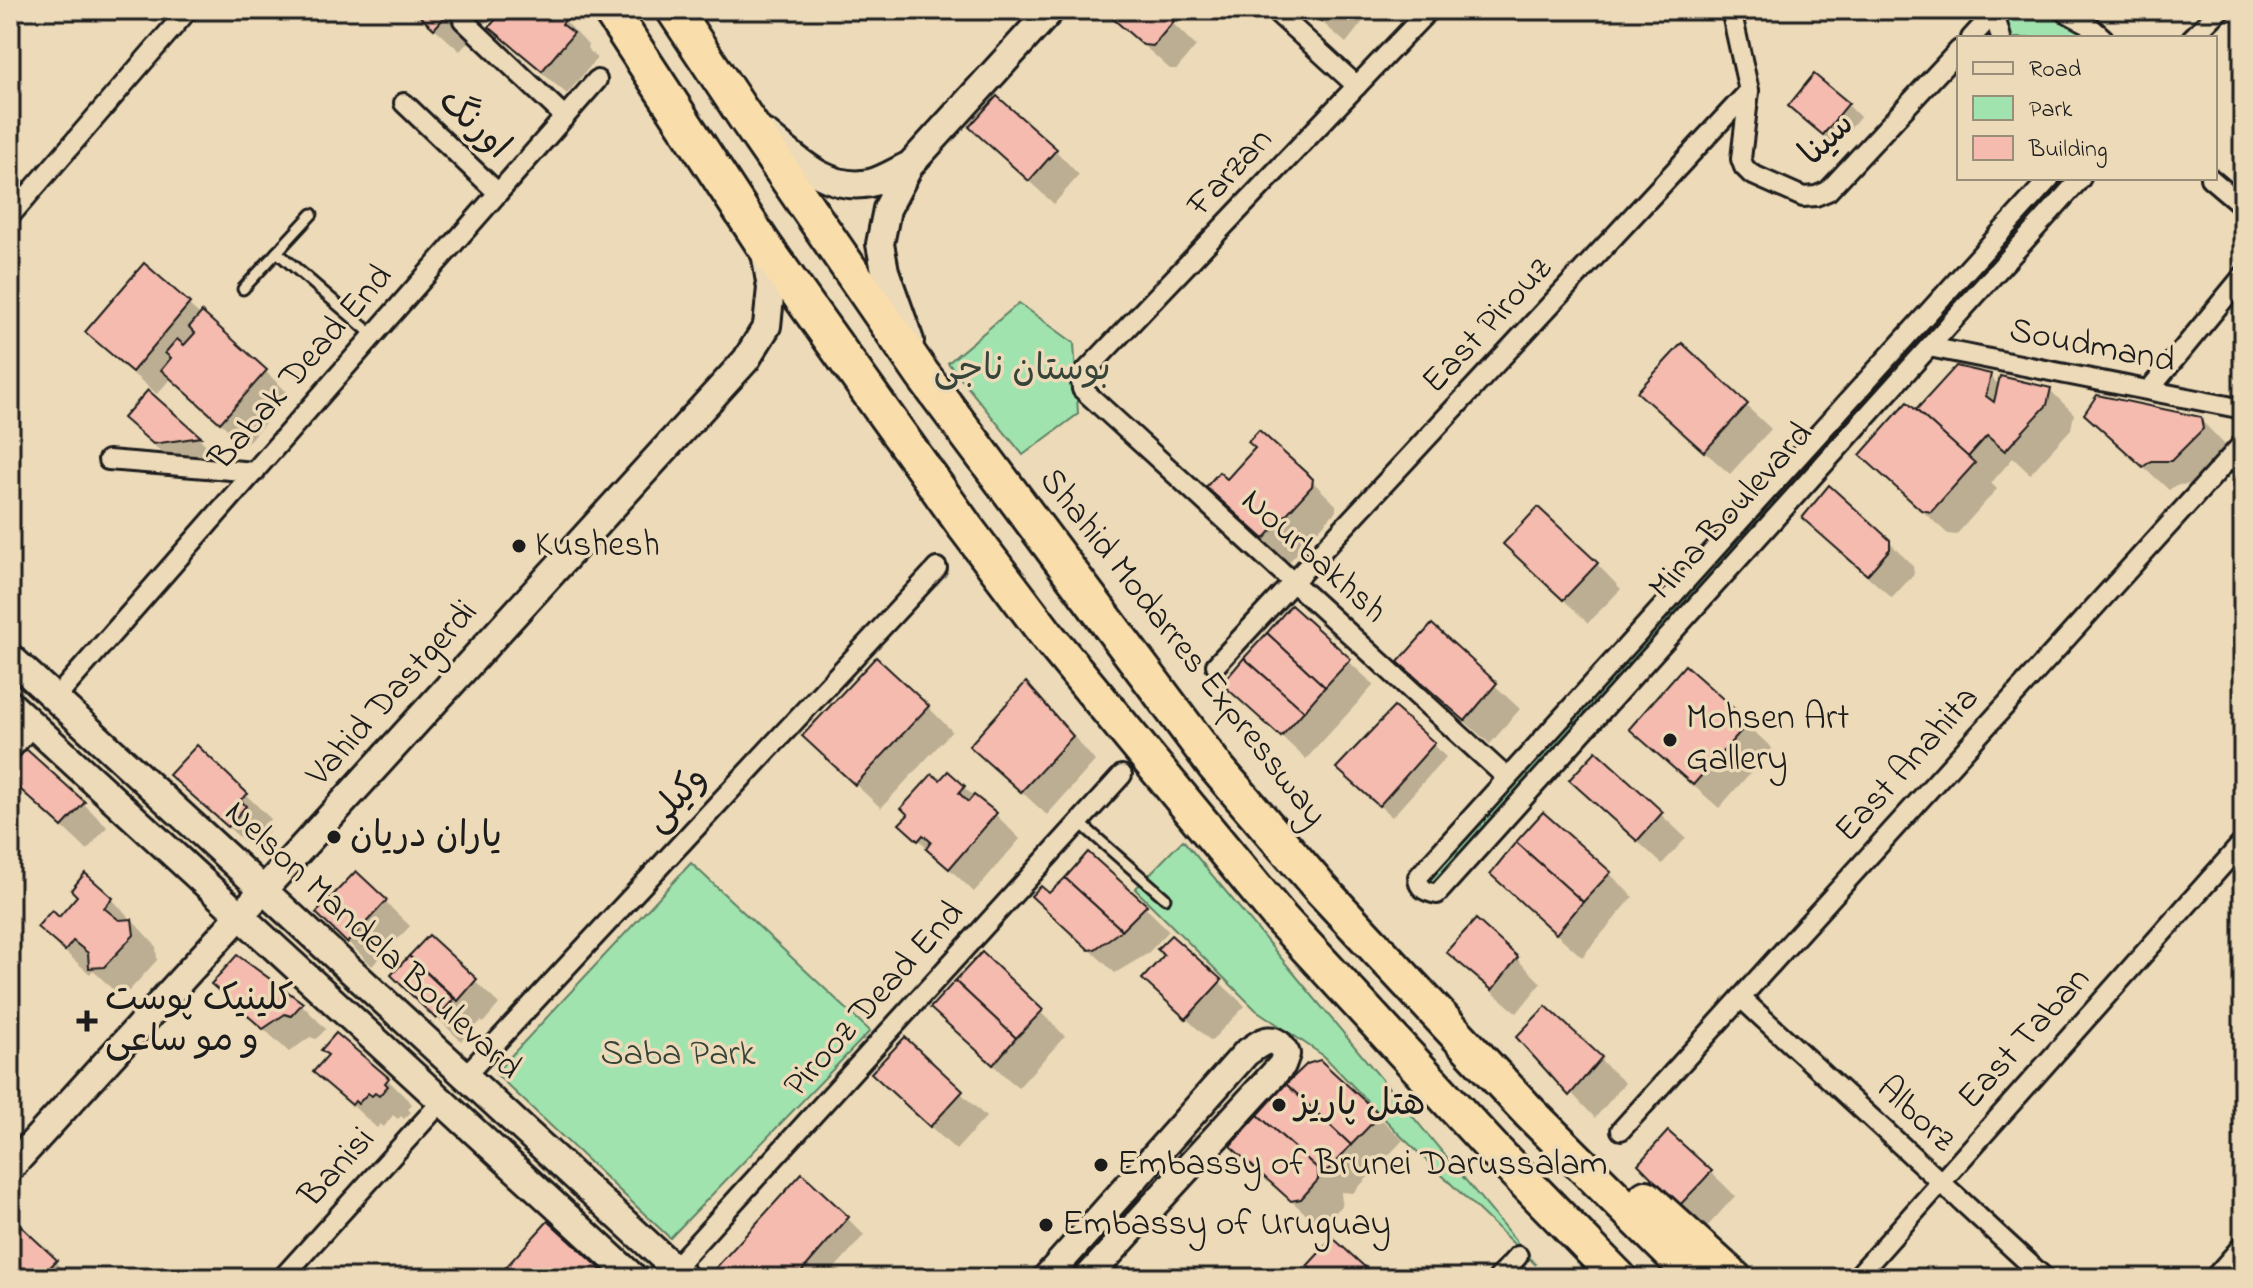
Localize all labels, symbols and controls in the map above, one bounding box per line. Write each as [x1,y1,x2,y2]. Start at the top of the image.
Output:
legend [1957,36,2217,180]
text: Road [2029,53,2082,88]
street label: اورنگ [425,77,521,173]
text: Park [2029,93,2073,128]
street label: سینا [1788,100,1868,180]
street label: Farzan [1175,116,1287,231]
text: Building [2028,133,2108,168]
street label: East Pirouz [1410,245,1566,407]
street label: Babak Dead End [197,253,407,483]
street label: Soudmand [2005,305,2179,389]
park label: بوستان ناجی [933,344,1111,397]
street label: Mina Boulevard [1637,411,1827,613]
street label: Shahid Modarres Expressway [1025,457,1339,839]
street label: Nourbakhsh [1228,477,1398,637]
place label: Kushesh [535,520,660,573]
marker: Kushesh [510,537,528,555]
street label: Vahid Dastgerdi [294,589,492,800]
street label: East Anahita [1823,675,1993,855]
place label: Mohsen Art Gallery [1686,693,1849,787]
marker: Mohsen Art Gallery [1661,731,1679,749]
street label: وكيلی [632,755,722,845]
street label: Nelson Mandela Boulevard [211,788,533,1094]
place label: یاران دریان [350,811,502,864]
marker: یاران دریان [325,828,343,846]
street label: Pirooz Dead End [772,890,978,1110]
street label: East Taban [1946,956,2104,1122]
place label: کلینیک پوست و مو ساعی [105,974,294,1068]
marker: کلینیک پوست و مو ساعی [76,1010,98,1032]
park label: Saba Park [600,1029,756,1082]
street label: Alborz [1863,1064,1967,1166]
place label: هتل پاریز [1292,1079,1426,1132]
marker: هتل پاریز [1270,1096,1288,1114]
street label: Banisi [287,1116,389,1221]
place label: Embassy of Brunei Darussalam [1117,1139,1608,1192]
marker: Embassy of Brunei Darussalam [1092,1156,1110,1174]
place label: Embassy of Uruguay [1062,1199,1391,1252]
marker: Embassy of Uruguay [1037,1216,1055,1234]

